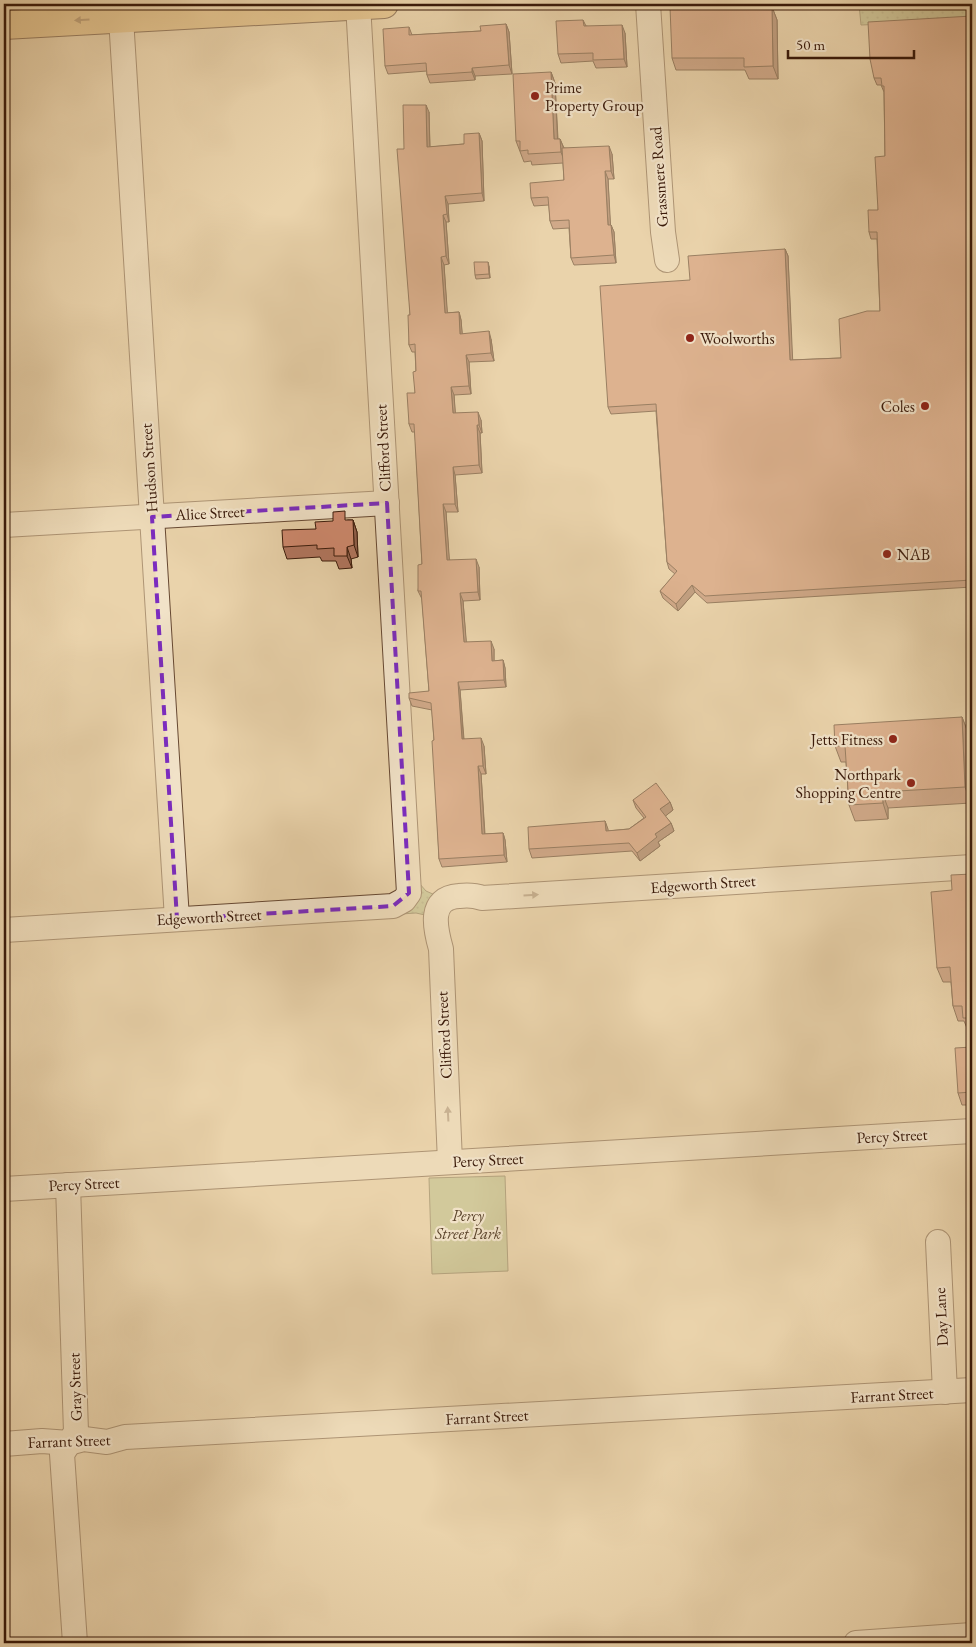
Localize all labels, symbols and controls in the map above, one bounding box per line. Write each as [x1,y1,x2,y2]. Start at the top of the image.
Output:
one-way arrow [74,16,90,24]
scale bar [788,28,915,60]
text: 50 m [796,35,825,54]
place label: Prime Property Group [545,77,644,116]
marker: Prime Property Group [529,90,541,102]
street label: Grassmere Road [645,125,673,228]
place label: Woolworths [700,328,775,349]
marker: Woolworths [684,332,696,344]
place label: Coles [881,396,915,417]
marker: Coles [919,400,931,412]
street label: Clifford Street [370,404,396,492]
street label: Hudson Street [135,423,163,513]
street label: Alice Street [174,501,245,525]
place label: NAB [897,544,930,565]
marker: NAB [881,548,893,560]
place label: Jetts Fitness [809,729,883,750]
marker: Jetts Fitness [887,733,899,745]
place label: Northpark Shopping Centre [796,764,901,803]
marker: Northpark Shopping Centre [905,777,917,789]
street label: Edgeworth Street [650,870,756,898]
one-way arrow [523,890,539,898]
street label: Edgeworth Street [156,904,262,930]
street label: Clifford Street [431,991,457,1079]
one-way arrow [444,1105,452,1121]
street label: Percy Street [856,1124,928,1148]
street label: Percy Street [452,1148,524,1172]
street label: Percy Street [48,1172,120,1196]
park label: Percy Street Park [434,1205,502,1244]
street label: Day Lane [929,1287,953,1347]
street label: Gray Street [63,1352,87,1422]
street label: Farrant Street [850,1382,934,1408]
street label: Farrant Street [445,1404,529,1430]
street label: Farrant Street [27,1429,111,1453]

